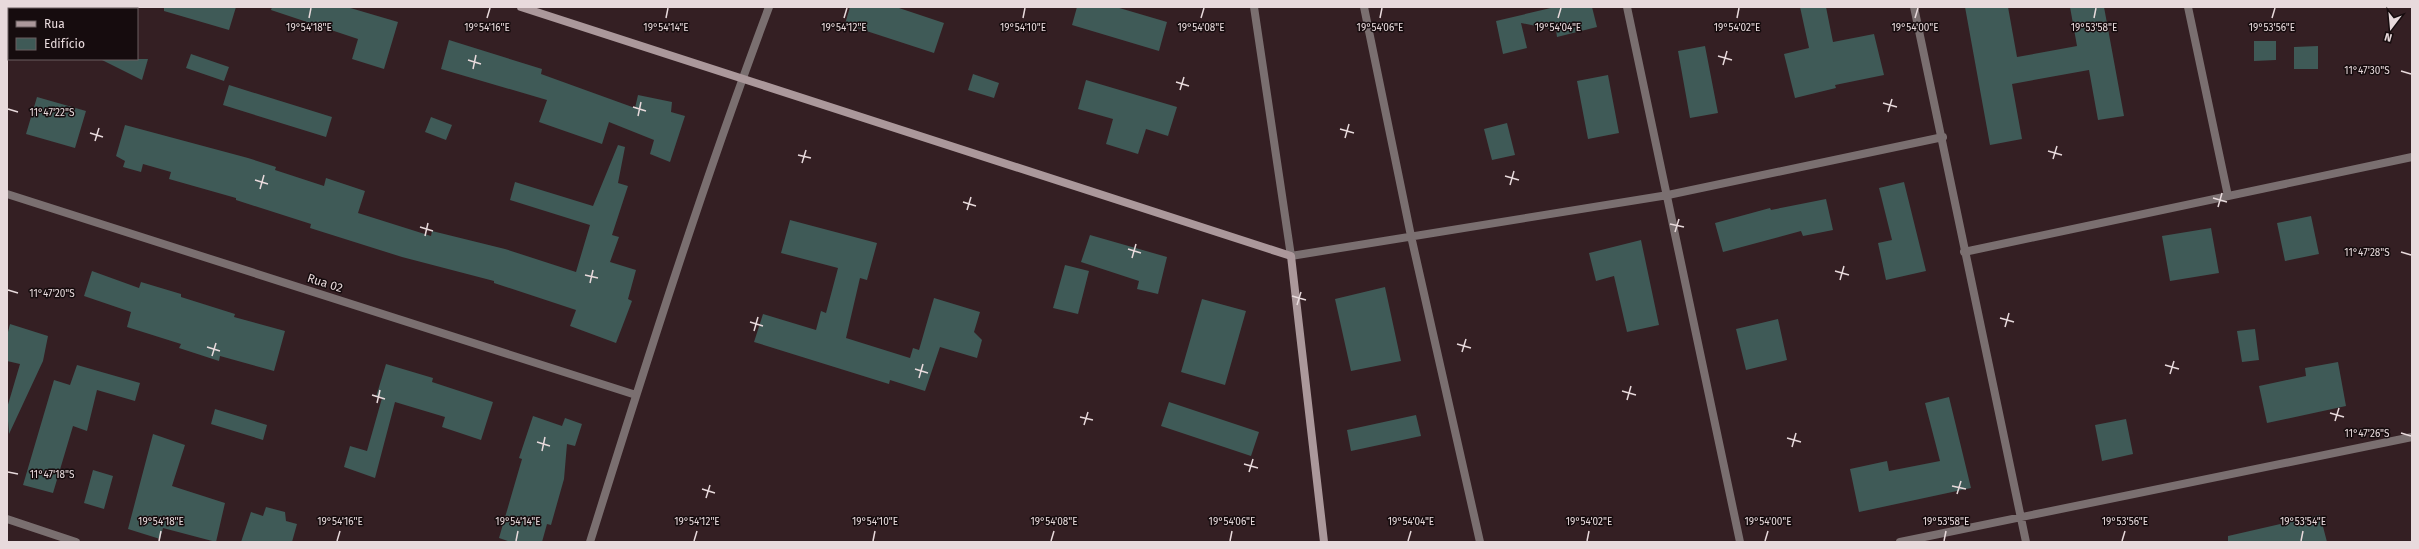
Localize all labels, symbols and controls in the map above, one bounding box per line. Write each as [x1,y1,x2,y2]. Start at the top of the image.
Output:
legend [8,8,138,60]
north arrow [2371,8,2411,48]
text: Rua [44,17,65,31]
text: 19°54'18"E [286,22,332,34]
text: 19°54'16"E [464,22,510,34]
text: 19°54'14"E [643,22,689,34]
text: 19°54'12"E [821,22,867,34]
text: 19°54'10"E [1000,22,1046,34]
text: 19°54'08"E [1177,22,1225,34]
text: 19°54'06"E [1357,22,1403,34]
text: 19°54'04"E [1535,22,1581,34]
text: 19°54'02"E [1714,22,1760,34]
text: 19°54'00"E [1891,22,1939,34]
text: 19°53'58"E [2071,22,2117,34]
text: 19°53'56"E [2249,22,2295,34]
text: N [2383,30,2394,44]
text: Edifício [44,37,85,51]
text: 11°47'30"S [2344,65,2390,77]
text: 11°47'22"S [30,107,75,119]
text: 11°47'28"S [2344,247,2390,259]
street label: Rua 02 [306,271,345,295]
text: 11°47'20"S [29,288,75,300]
text: 11°47'26"S [2344,428,2390,440]
text: 11°47'18"S [30,469,75,481]
text: 19°54'18"E [138,516,184,528]
text: 19°54'16"E [317,516,363,528]
text: 19°54'14"E [495,516,541,528]
text: 19°54'12"E [674,516,720,528]
text: 19°54'10"E [852,516,898,528]
text: 19°54'08"E [1030,516,1078,528]
text: 19°54'06"E [1209,516,1255,528]
text: 19°54'04"E [1388,516,1434,528]
text: 19°54'02"E [1566,516,1612,528]
text: 19°54'00"E [1744,516,1792,528]
text: 19°53'58"E [1923,516,1969,528]
text: 19°53'56"E [2102,516,2148,528]
text: 19°53'54"E [2280,516,2326,528]

